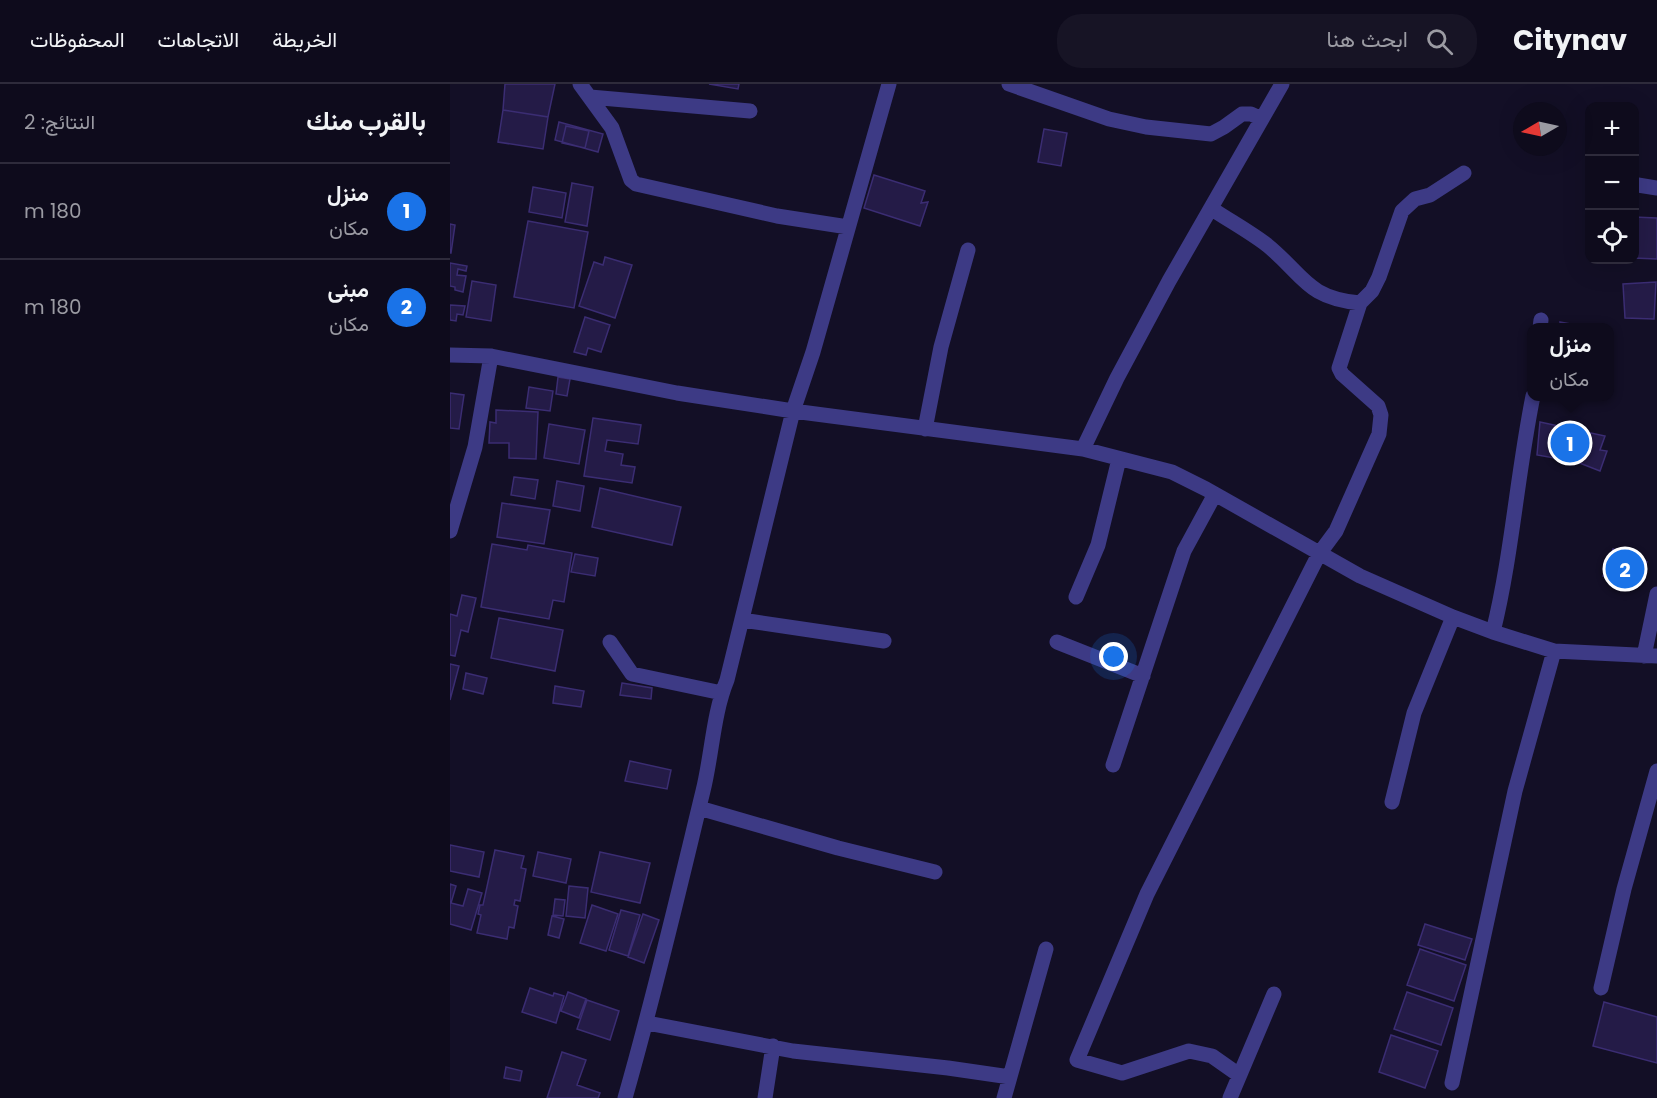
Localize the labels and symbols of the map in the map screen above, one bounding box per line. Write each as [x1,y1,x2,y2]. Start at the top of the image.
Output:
north arrow [1513,102,1567,156]
pin: 1 [1550,420,1590,466]
pin: 2 [1606,546,1644,592]
your location [1099,642,1128,671]

